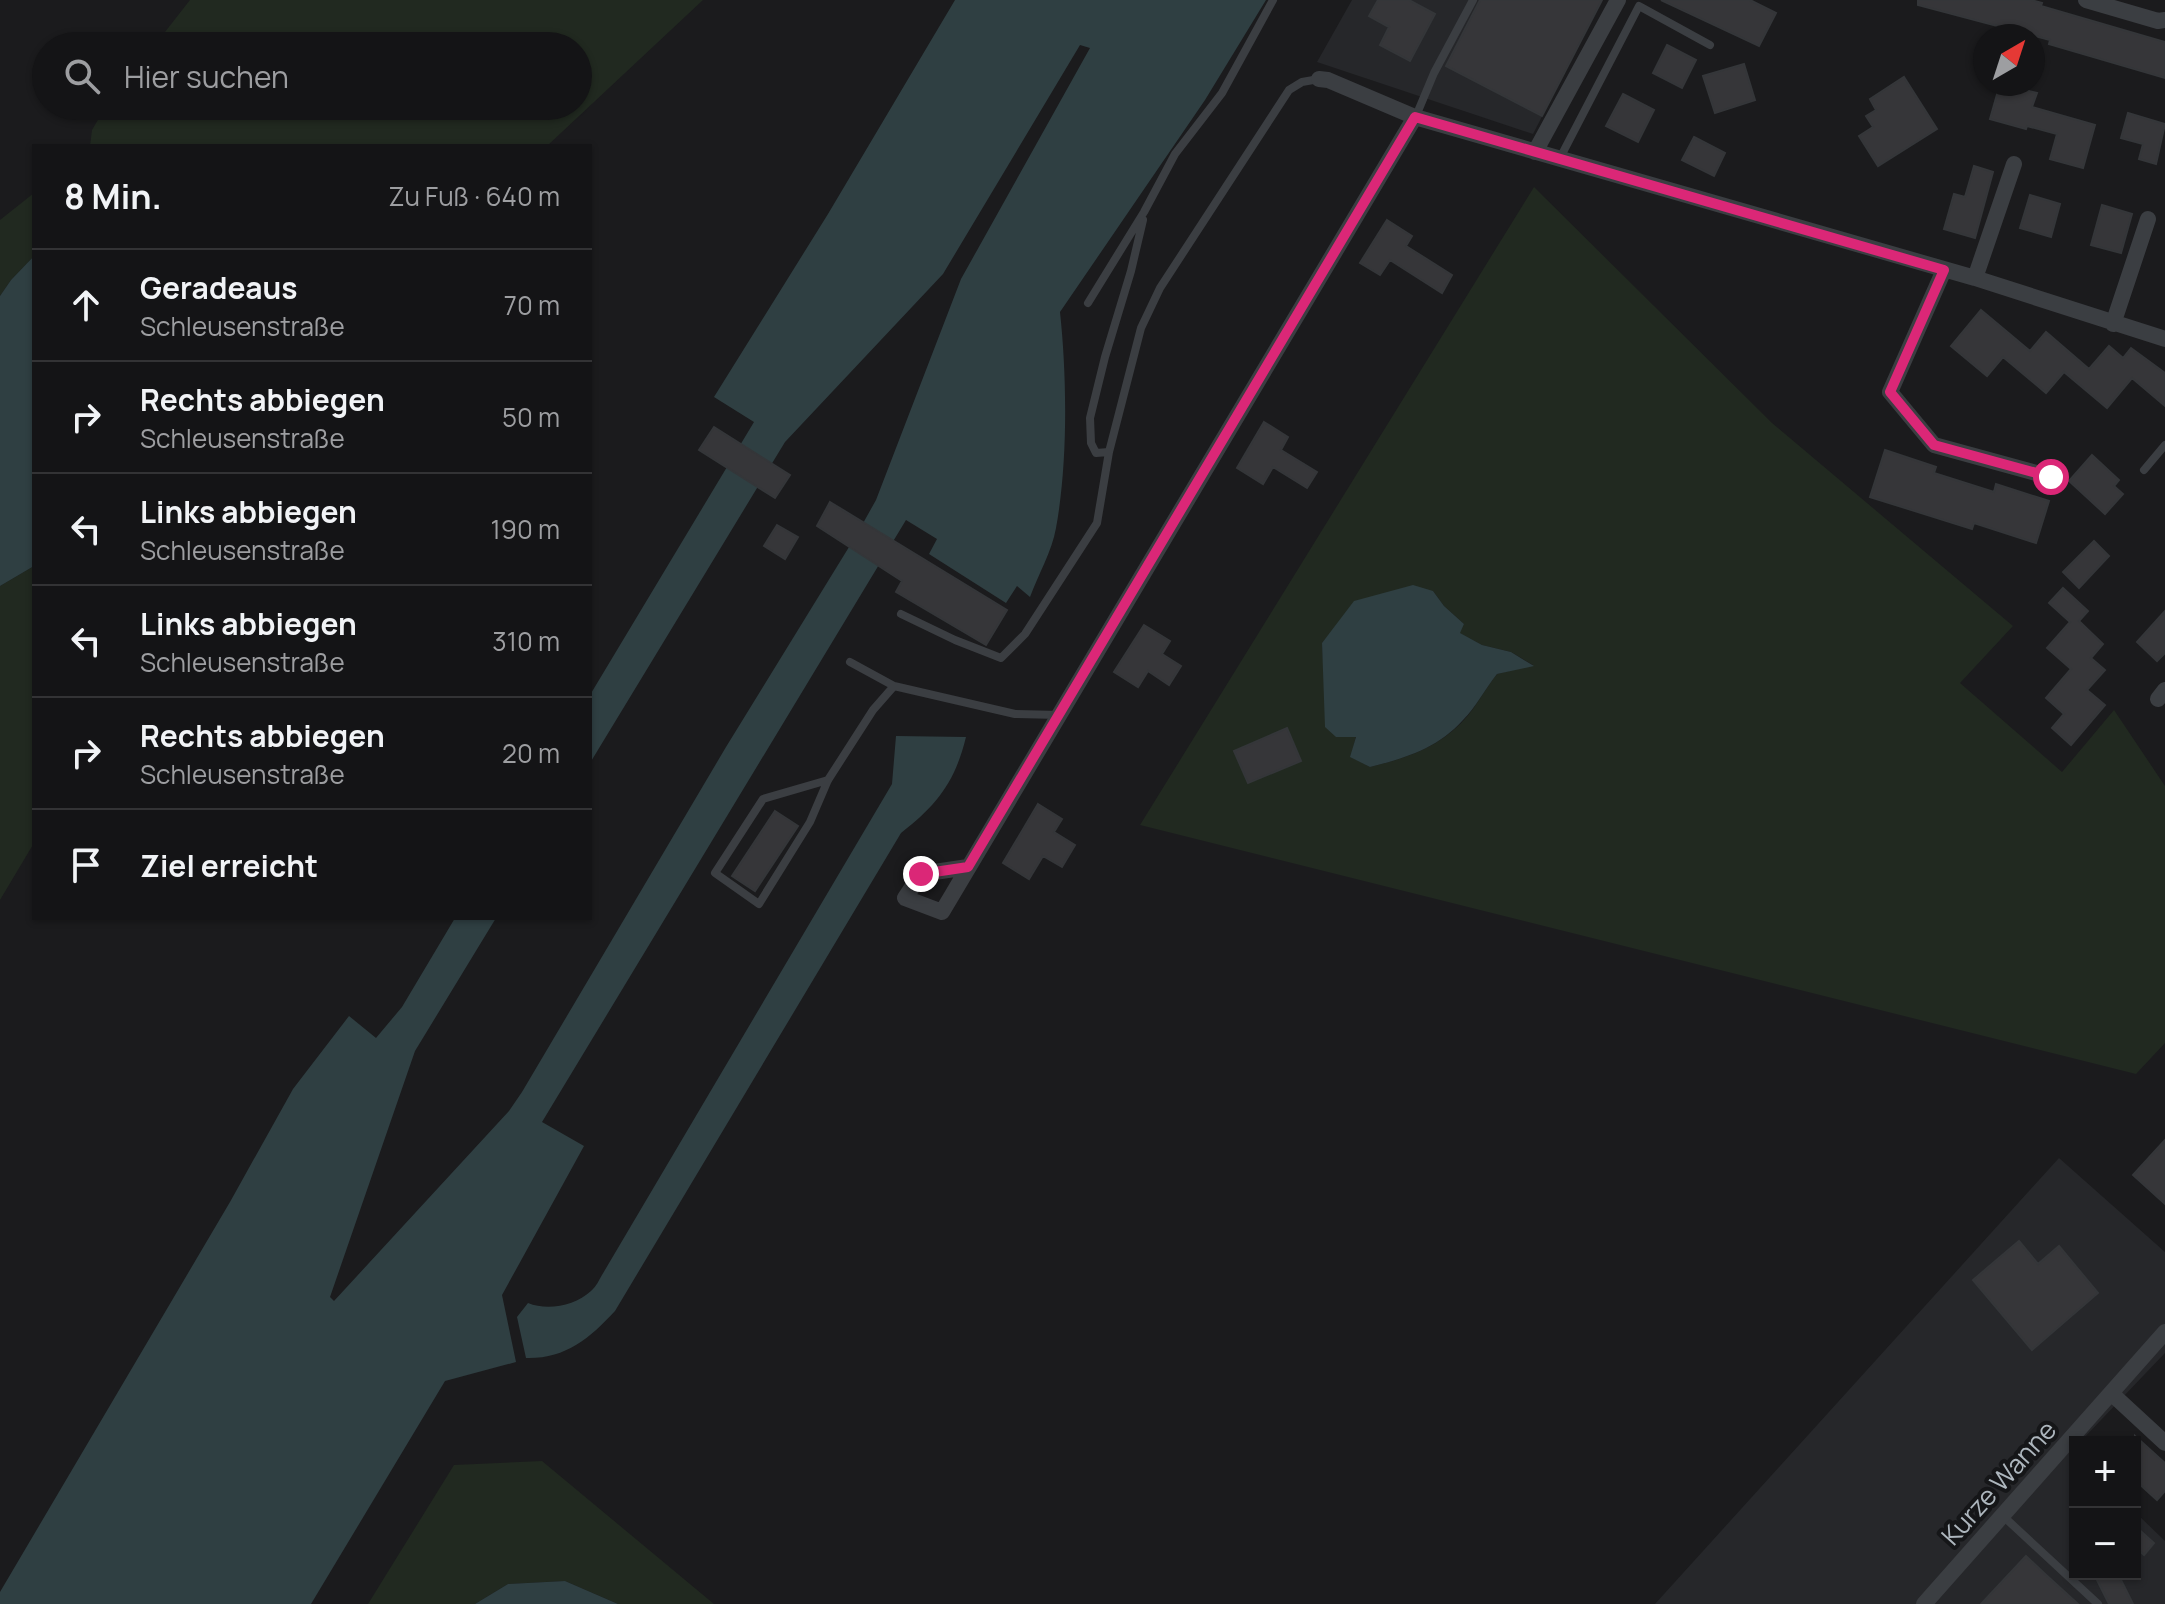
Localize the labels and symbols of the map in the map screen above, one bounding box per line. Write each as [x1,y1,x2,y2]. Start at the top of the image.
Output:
north arrow [1973,24,2045,96]
route start [2033,459,2069,495]
route end [903,856,939,892]
street label: Kurze Wanne [1933,1412,2064,1552]

